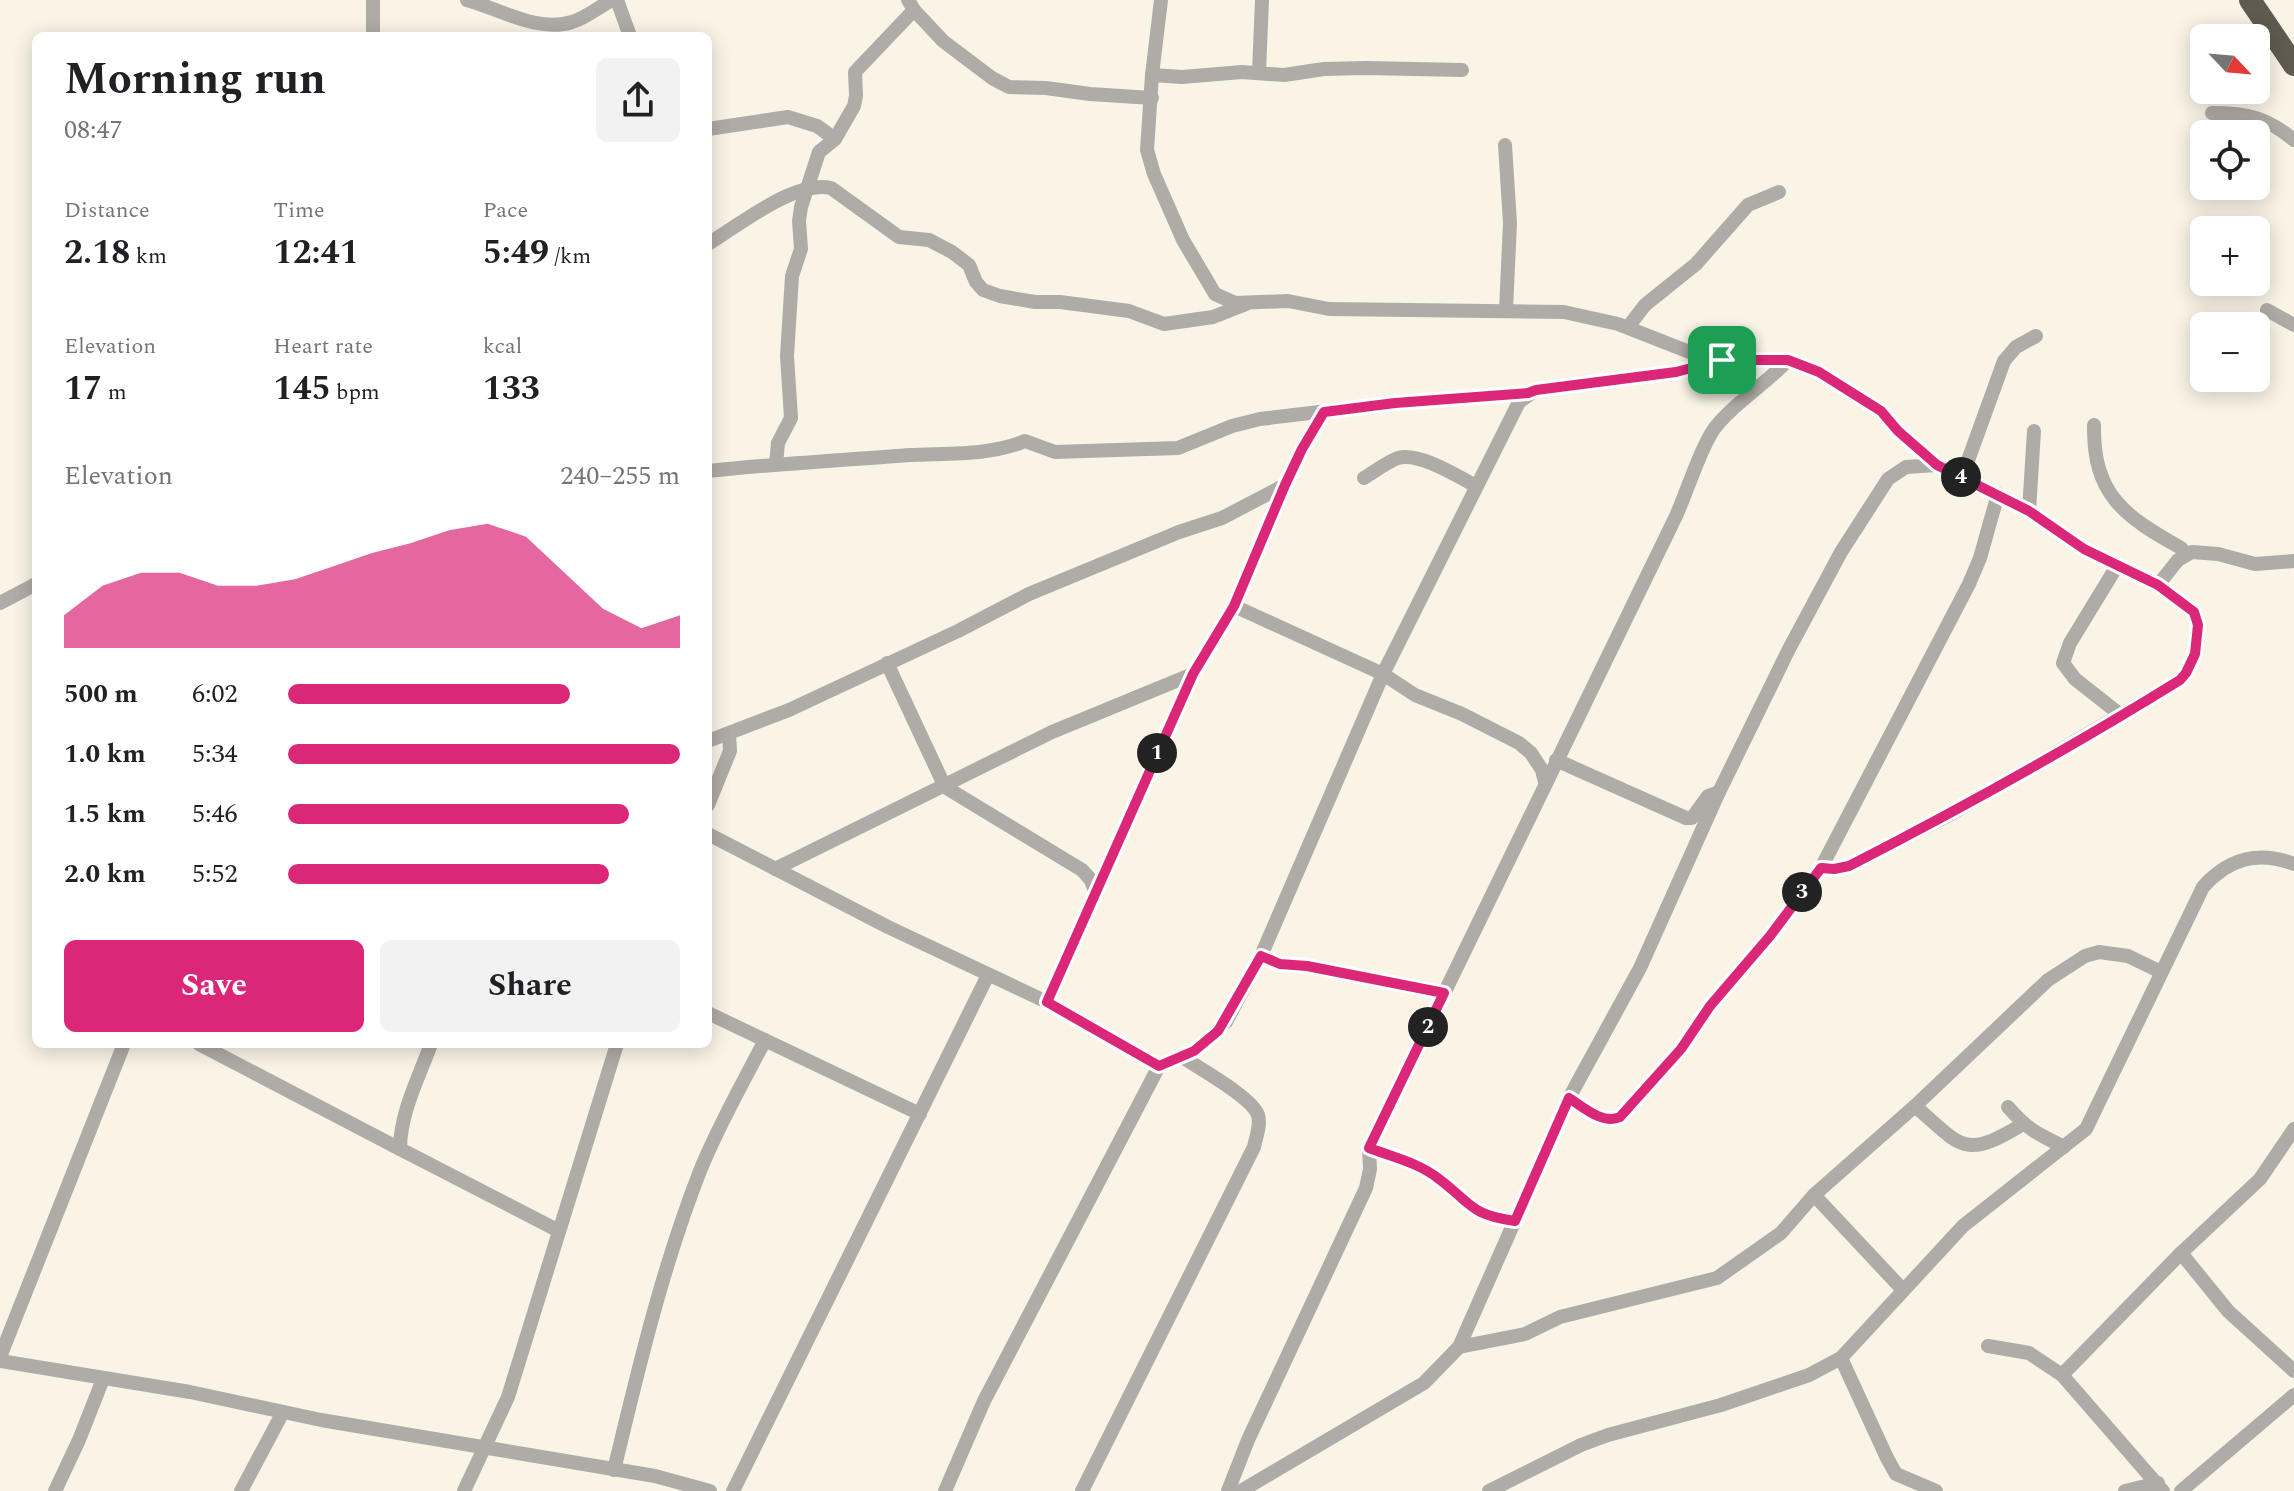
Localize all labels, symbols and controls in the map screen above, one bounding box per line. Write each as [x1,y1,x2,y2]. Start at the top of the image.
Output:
north arrow [2190,24,2270,104]
map controls [2190,24,2270,392]
text: Morning run [64,46,326,113]
button: share [596,58,680,142]
text: 08:47 [64,110,123,150]
button: locate [2190,120,2270,200]
text: Distance [64,194,150,227]
text: Time [273,194,325,227]
text: Pace [483,194,528,227]
button: + [2190,216,2270,296]
text: 2.18 [64,227,130,279]
text: 12:41 [273,227,359,279]
text: 5:49 [483,227,549,279]
text: km [130,240,167,273]
text: /km [549,240,591,273]
button: − [2190,312,2270,392]
pin [1688,326,1756,394]
text: Elevation [64,330,156,363]
text: Heart rate [273,330,373,363]
text: kcal [483,330,522,363]
icon: arrive [1700,338,1744,382]
text: 17 [64,363,102,415]
text: 145 [273,363,331,415]
text: 133 [483,363,540,415]
text: m [102,376,127,409]
text: bpm [331,376,380,409]
text: Elevation [64,456,173,496]
text: 240–255 m [560,456,680,496]
pin: 4 [1941,457,1981,497]
text: 4 [1955,460,1967,493]
text: 500 m [64,674,138,714]
text: 6:02 [192,674,238,714]
pin: 1 [1137,733,1177,773]
text: 1.0 km [64,734,146,774]
text: 5:34 [192,734,238,774]
text: 1 [1151,736,1163,769]
text: 1.5 km [64,794,146,834]
text: 5:46 [192,794,238,834]
text: 2.0 km [64,854,146,894]
text: 5:52 [192,854,238,894]
pin: 3 [1782,872,1822,912]
text: 3 [1796,875,1808,908]
button: Save [64,940,364,1032]
button: Share [380,940,680,1032]
pin: 2 [1408,1007,1448,1047]
text: 2 [1422,1010,1434,1043]

